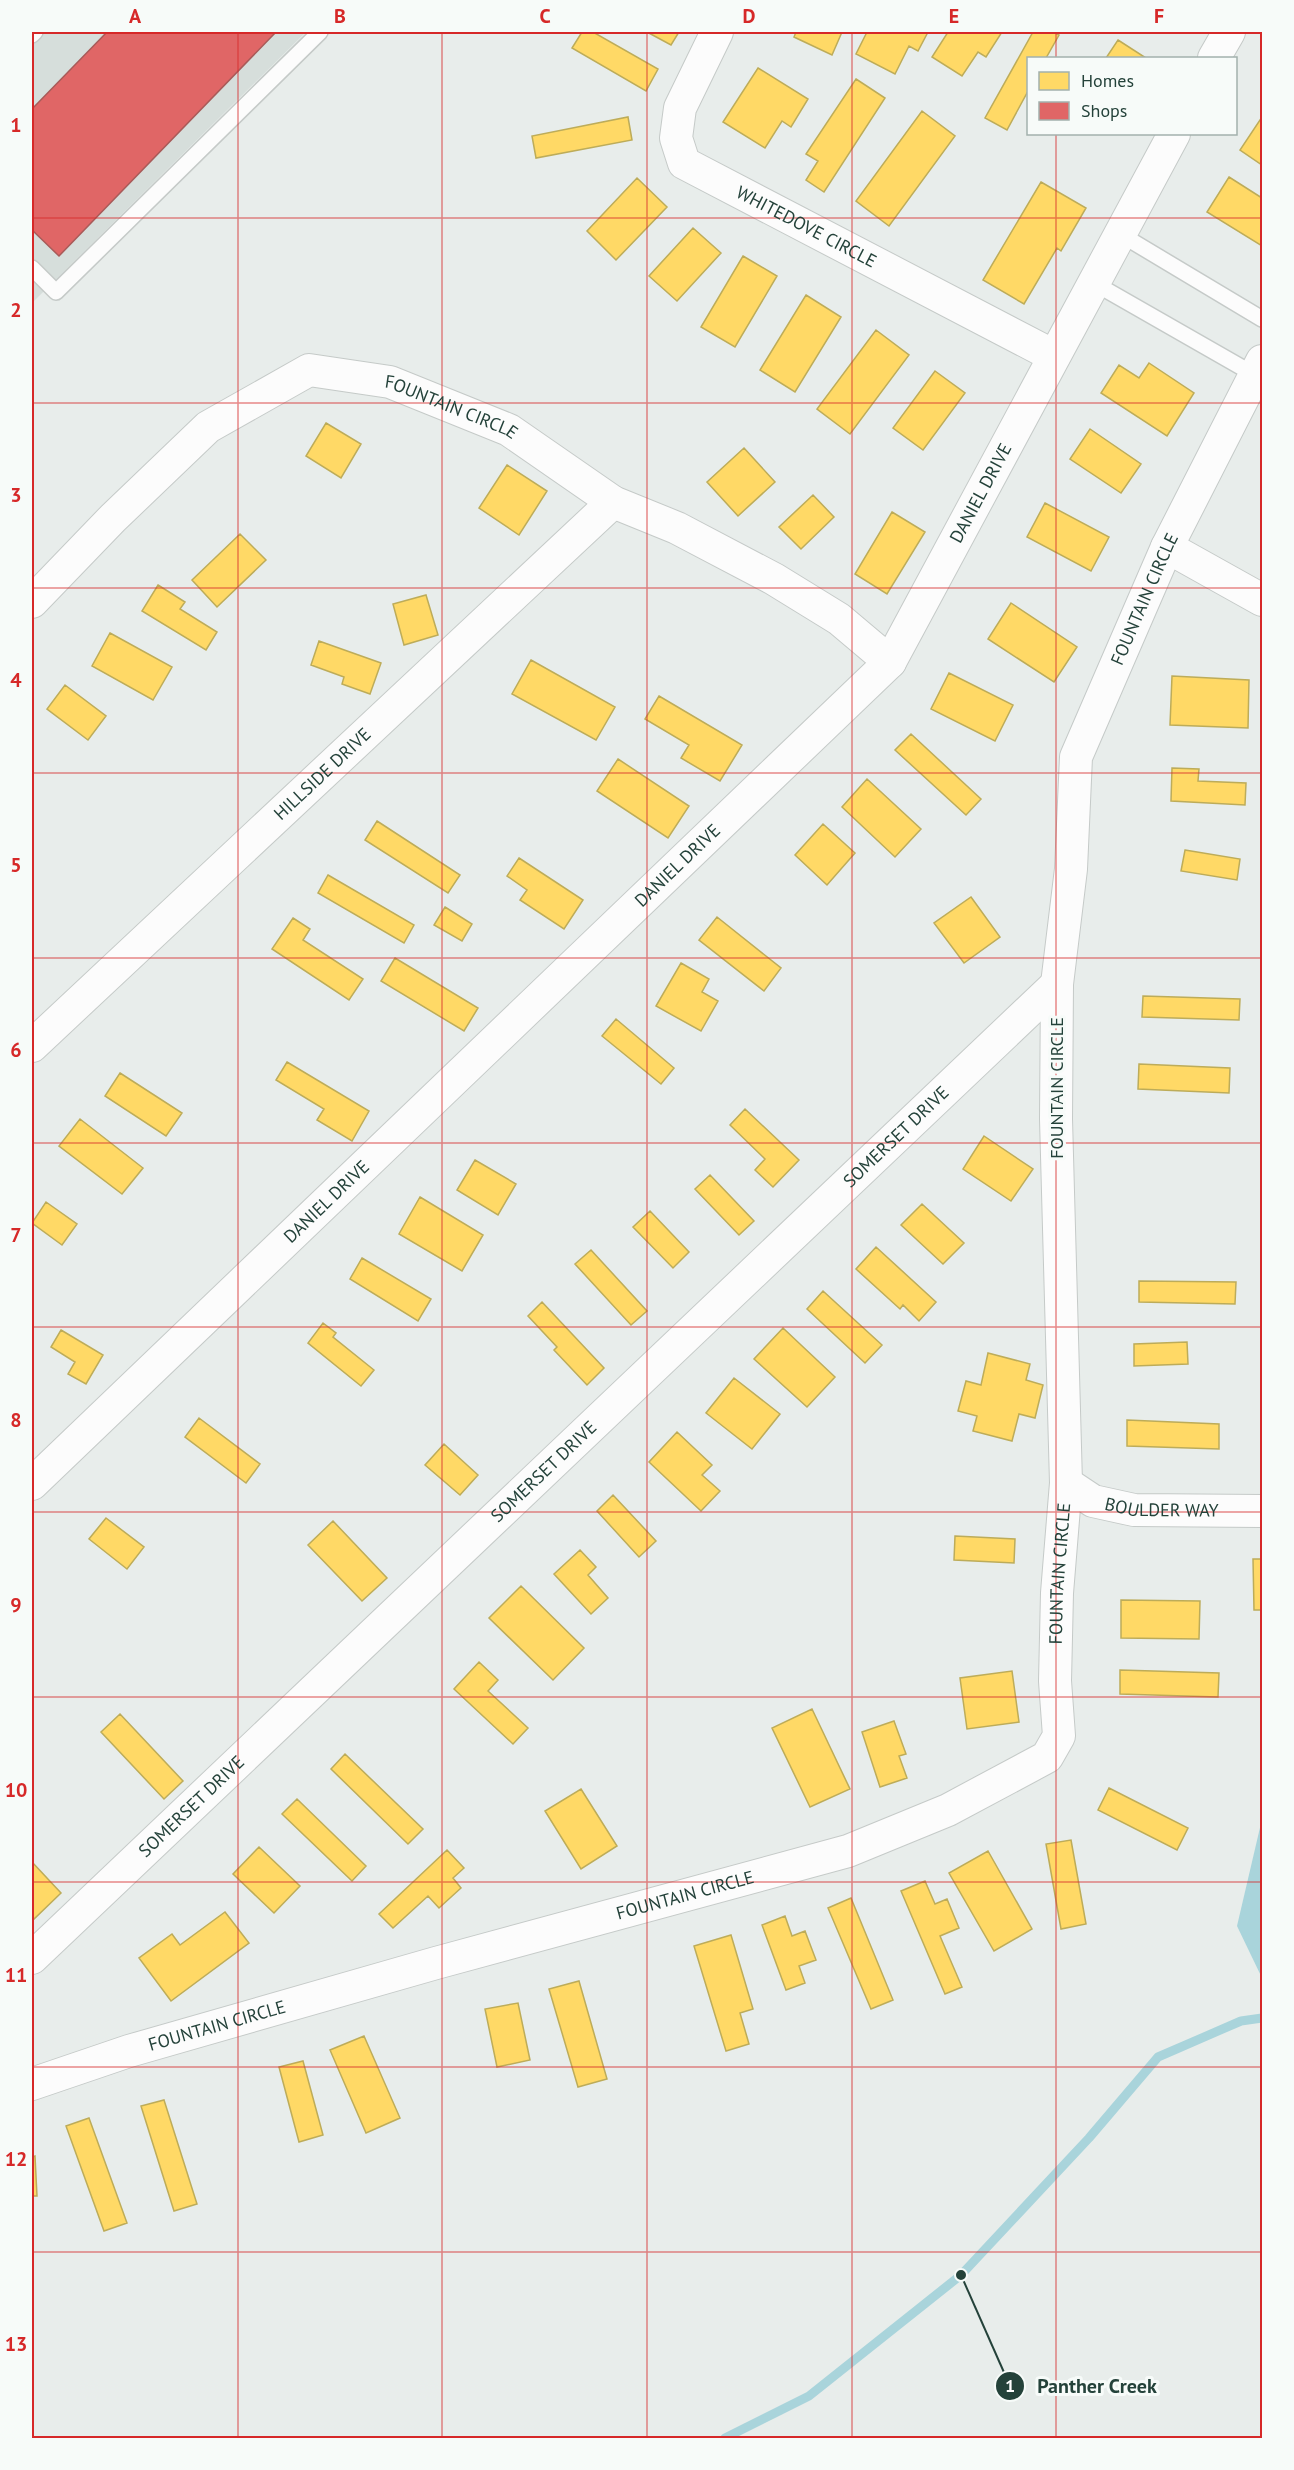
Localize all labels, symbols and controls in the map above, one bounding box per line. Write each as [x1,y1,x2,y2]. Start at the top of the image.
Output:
text: A [129,3,142,29]
text: B [334,3,346,29]
text: C [539,3,551,29]
text: D [743,3,756,29]
text: E [949,3,959,29]
text: F [1154,3,1164,29]
legend [1027,57,1237,135]
text: Homes [1081,69,1134,92]
text: Shops [1081,99,1127,122]
text: 1 [10,112,22,138]
street label: WHITEDOVE CIRCLE [733,180,881,272]
text: 2 [10,297,22,323]
street label: FOUNTAIN CIRCLE [383,369,523,444]
street label: DANIEL DRIVE [944,439,1017,547]
text: 3 [10,482,22,508]
street label: FOUNTAIN CIRCLE [1105,529,1183,669]
text: 4 [10,667,22,693]
street label: HILLSIDE DRIVE [269,723,376,825]
street label: DANIEL DRIVE [630,819,725,911]
text: 5 [10,852,22,878]
street label: FOUNTAIN CIRCLE [1045,1017,1068,1159]
text: 6 [10,1037,22,1063]
street label: SOMERSET DRIVE [838,1081,953,1192]
street label: DANIEL DRIVE [279,1155,374,1248]
text: 7 [10,1222,22,1248]
text: 8 [10,1407,22,1433]
street label: SOMERSET DRIVE [486,1416,601,1527]
street label: BOULDER WAY [1103,1492,1219,1522]
street label: FOUNTAIN CIRCLE [1044,1502,1075,1645]
text: 9 [10,1592,22,1618]
street label: SOMERSET DRIVE [133,1750,249,1862]
text: 10 [5,1777,27,1803]
street label: FOUNTAIN CIRCLE [614,1865,756,1924]
text: 11 [5,1962,27,1988]
street label: FOUNTAIN CIRCLE [146,1995,288,2056]
text: 12 [5,2146,27,2172]
text: 13 [5,2331,27,2357]
callout: Panther Creek [995,2367,1169,2405]
text: Panther Creek [1037,2373,1157,2399]
text: 1 [1005,2374,1015,2397]

